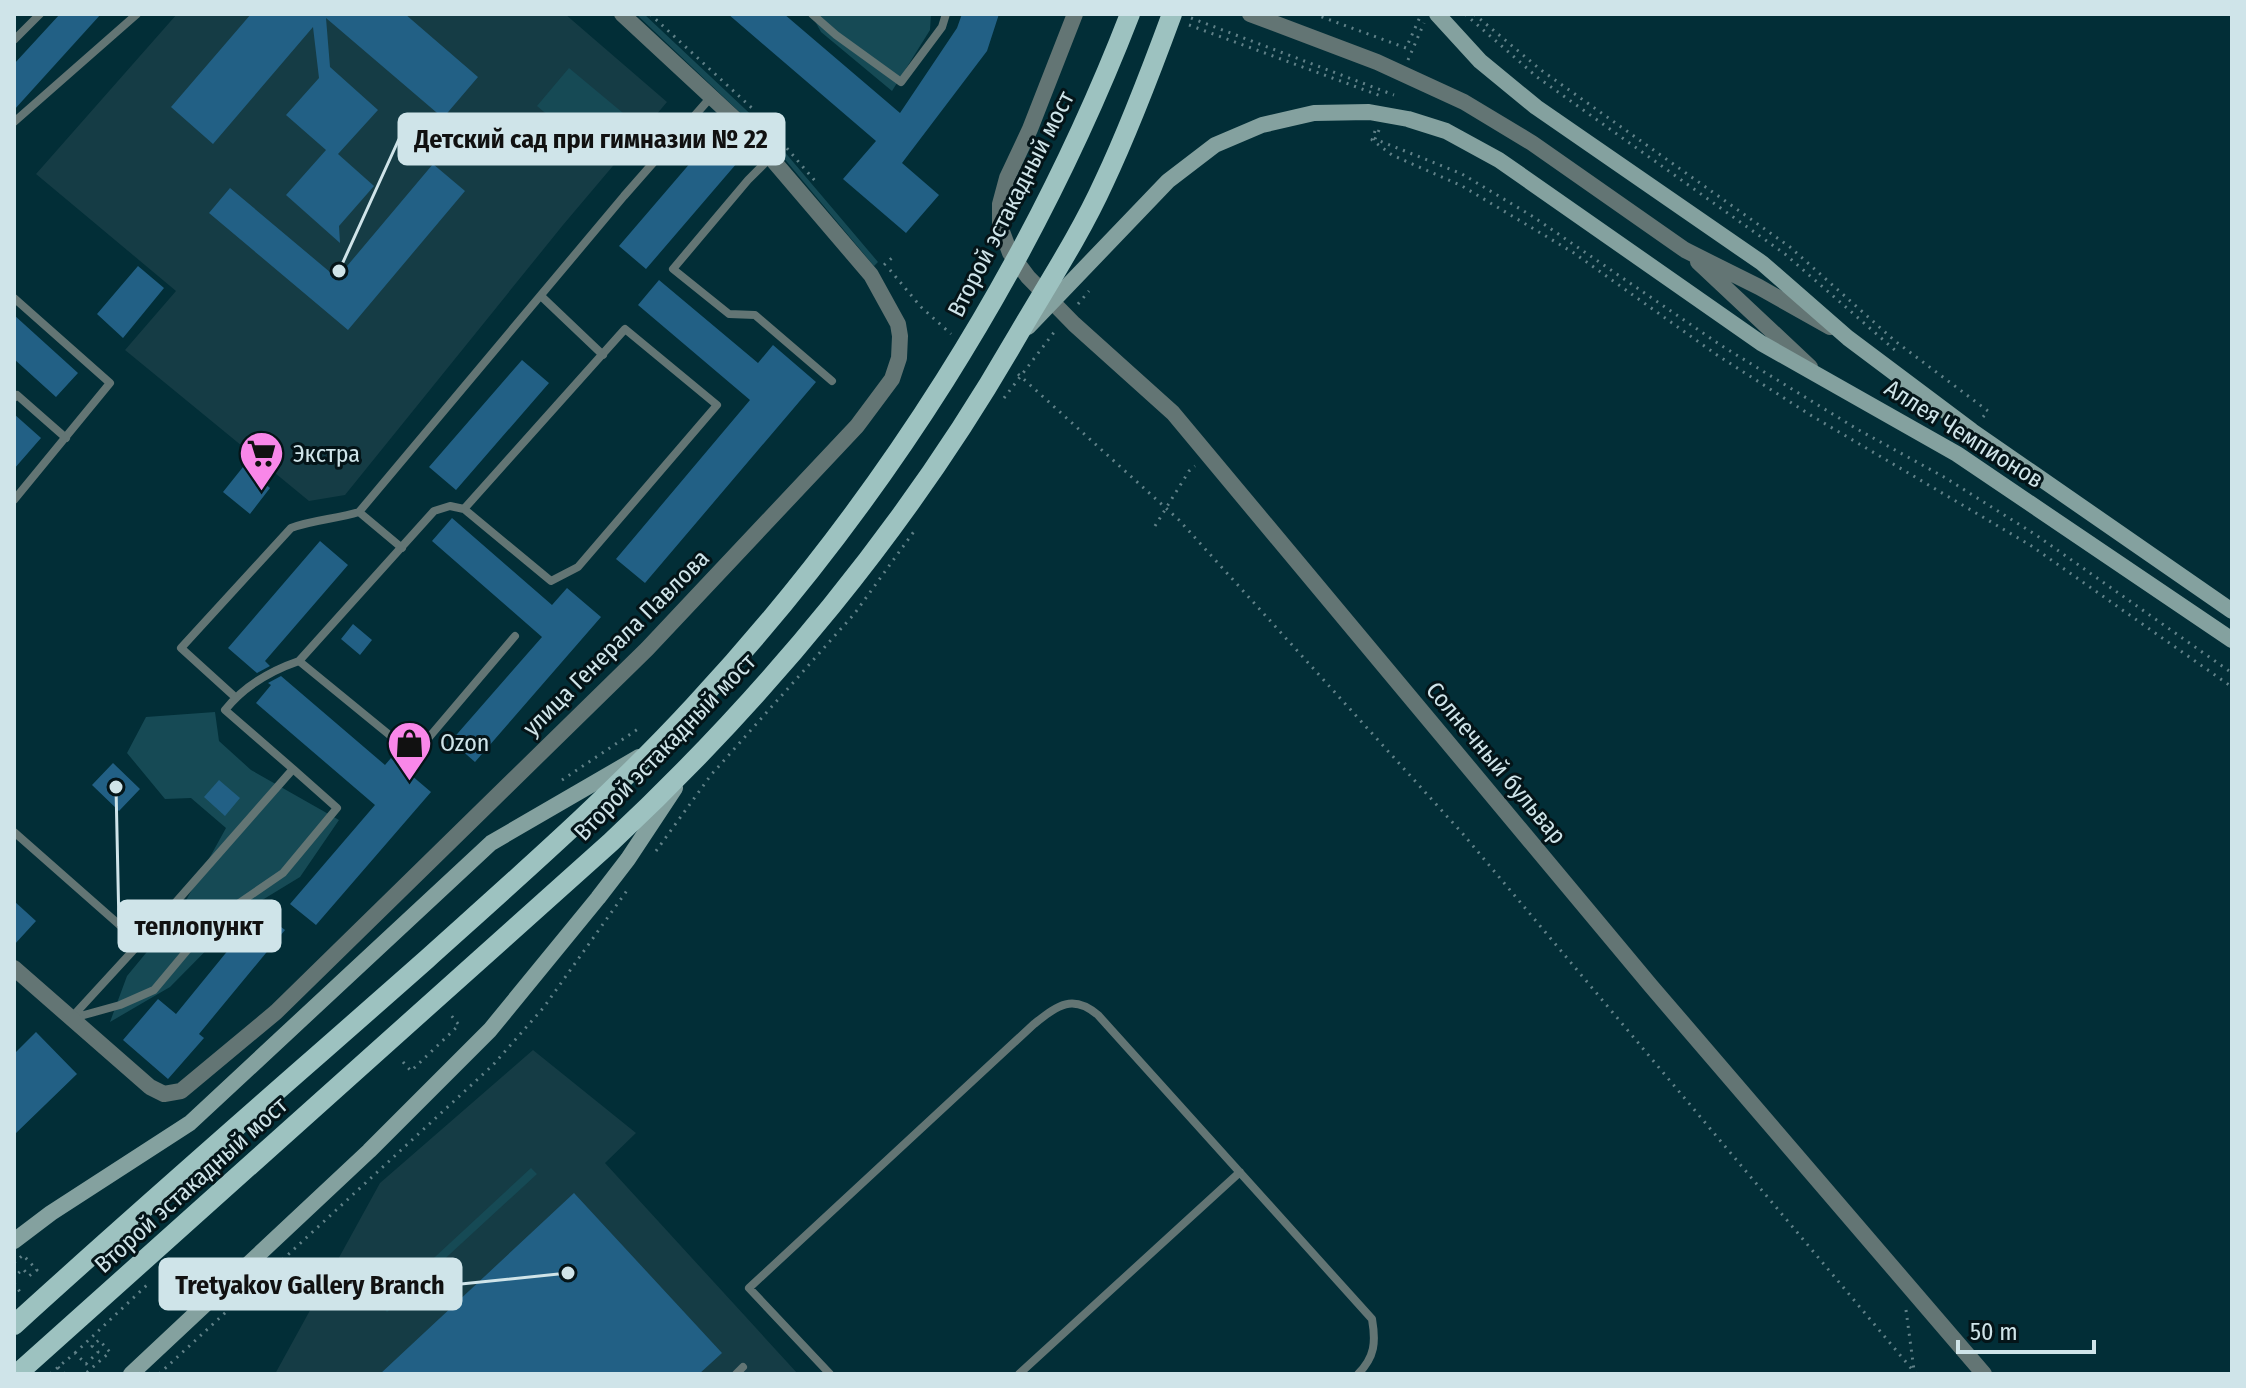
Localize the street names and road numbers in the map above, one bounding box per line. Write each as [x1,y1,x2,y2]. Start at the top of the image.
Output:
street label: Второй эстакадный мост [942,86,1080,321]
street label: Аллея Чемпионов [1880,374,2048,494]
street label: улица Генерала Павлова [517,544,715,742]
street label: Второй эстакадный мост [568,647,762,846]
street label: Солнечный бульвар [1420,676,1572,850]
street label: Второй эстакадный мост [89,1091,293,1279]

